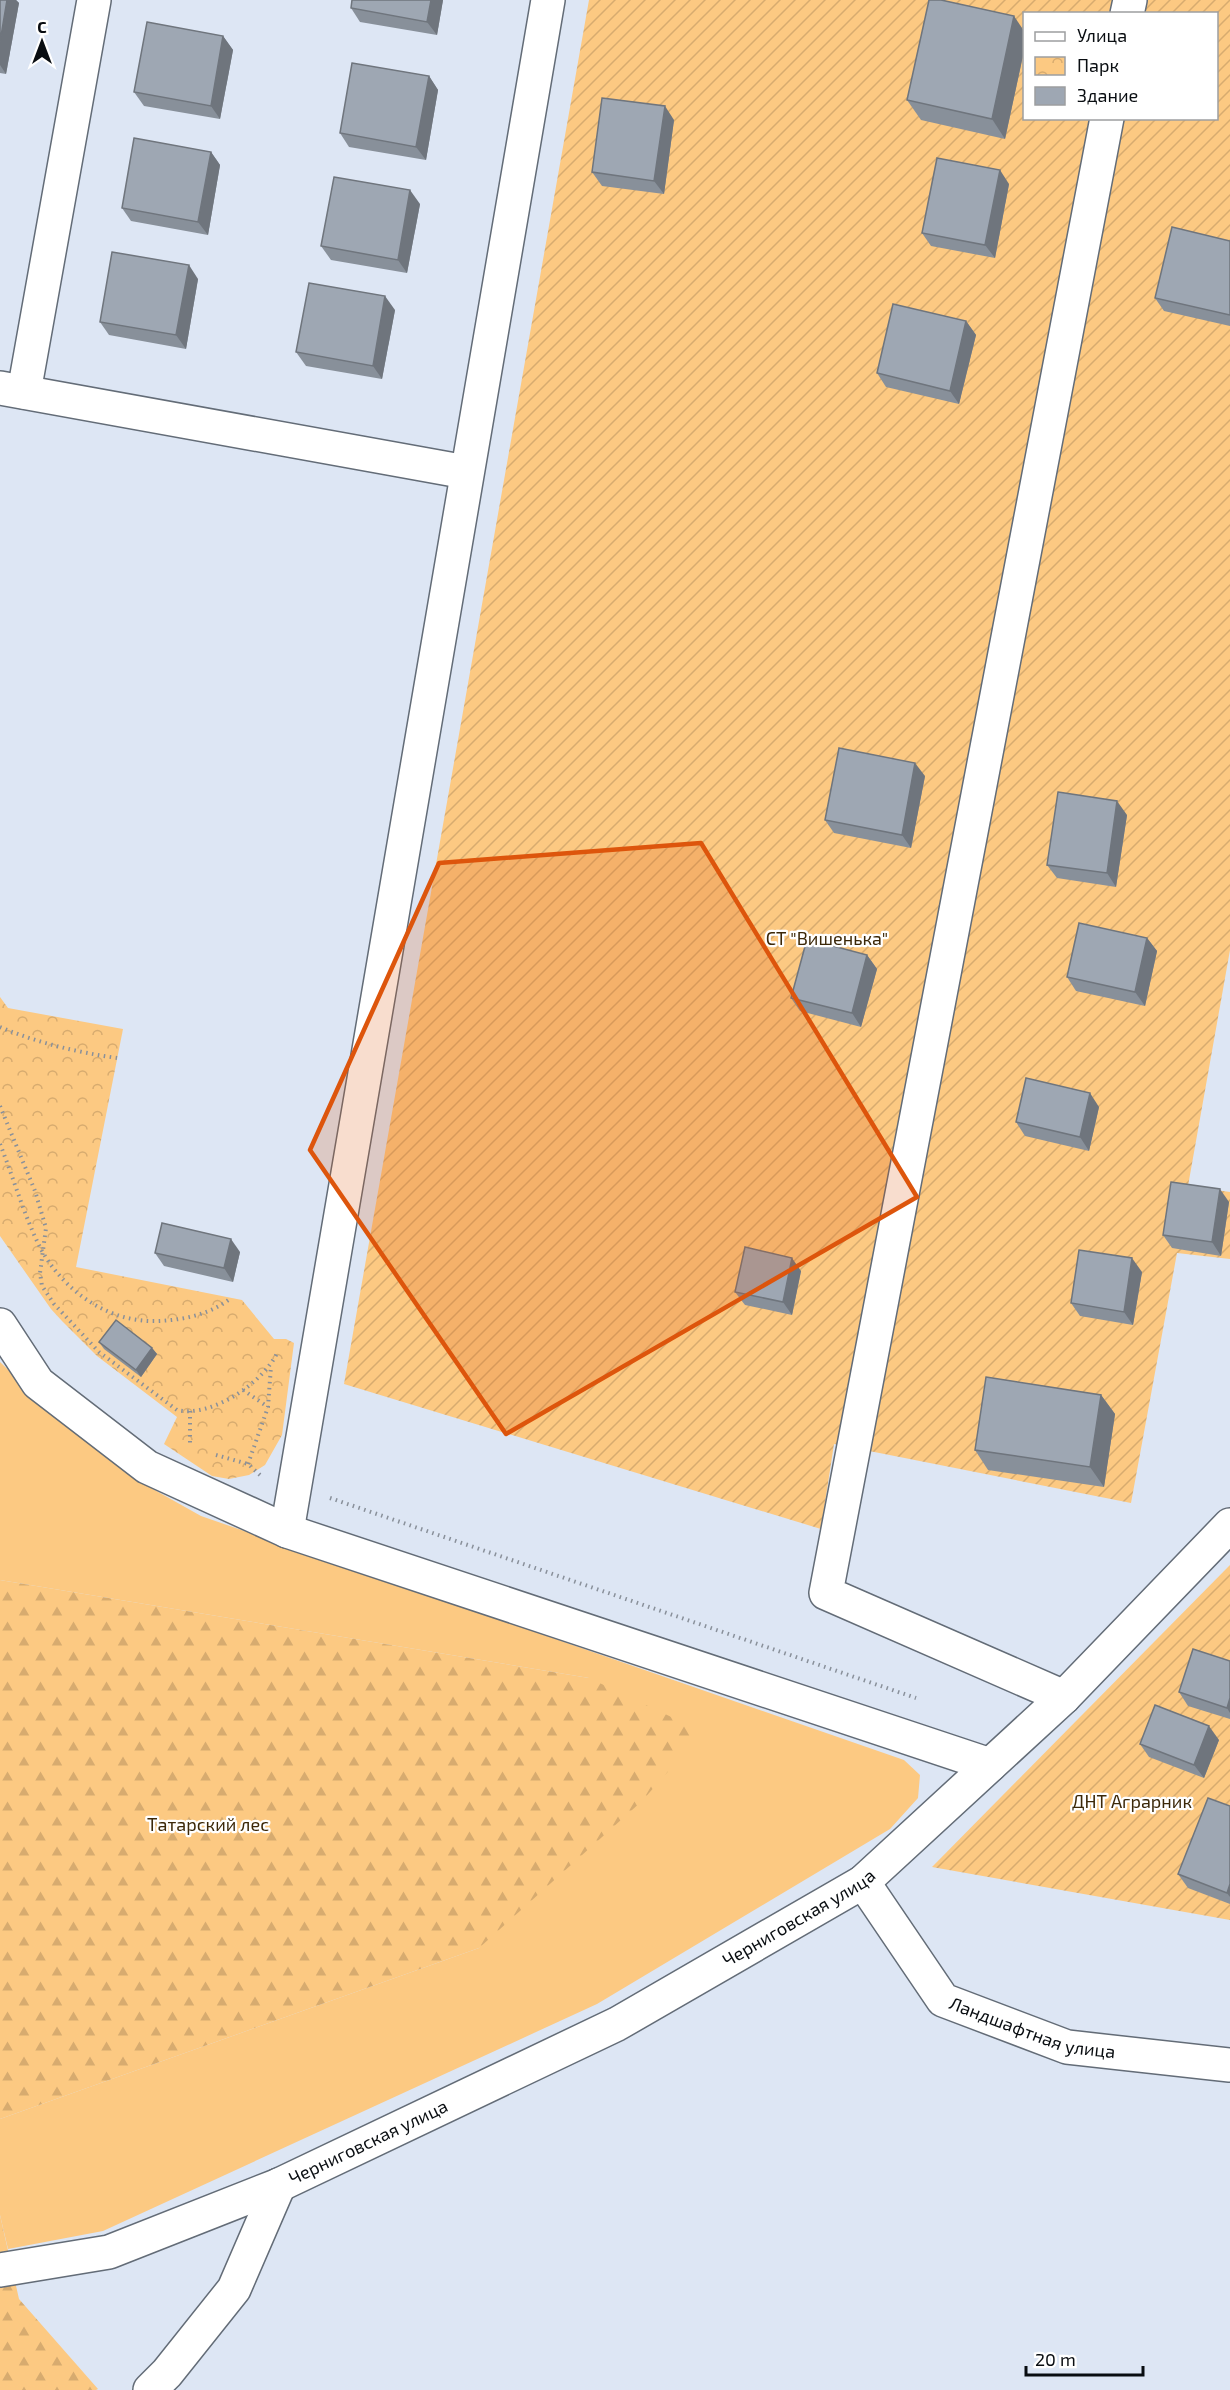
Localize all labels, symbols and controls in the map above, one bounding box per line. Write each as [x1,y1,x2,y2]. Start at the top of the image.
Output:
north arrow [12,12,72,72]
legend [1023,12,1218,120]
text: С [37,17,47,36]
text: Улица [1077,24,1127,46]
text: Парк [1077,54,1119,76]
text: Здание [1077,84,1138,106]
park label: СТ "Вишенька" [766,927,888,949]
park label: ДНТ Аграрник [1072,1790,1192,1812]
park label: Татарский лес [147,1813,269,1835]
street label: Черниговская улица [718,1864,880,1971]
street label: Ландшафтная улица [947,1992,1117,2062]
street label: Черниговская улица [285,2094,451,2189]
scale bar [1026,2339,1143,2377]
text: 20 m [1035,2348,1076,2370]

